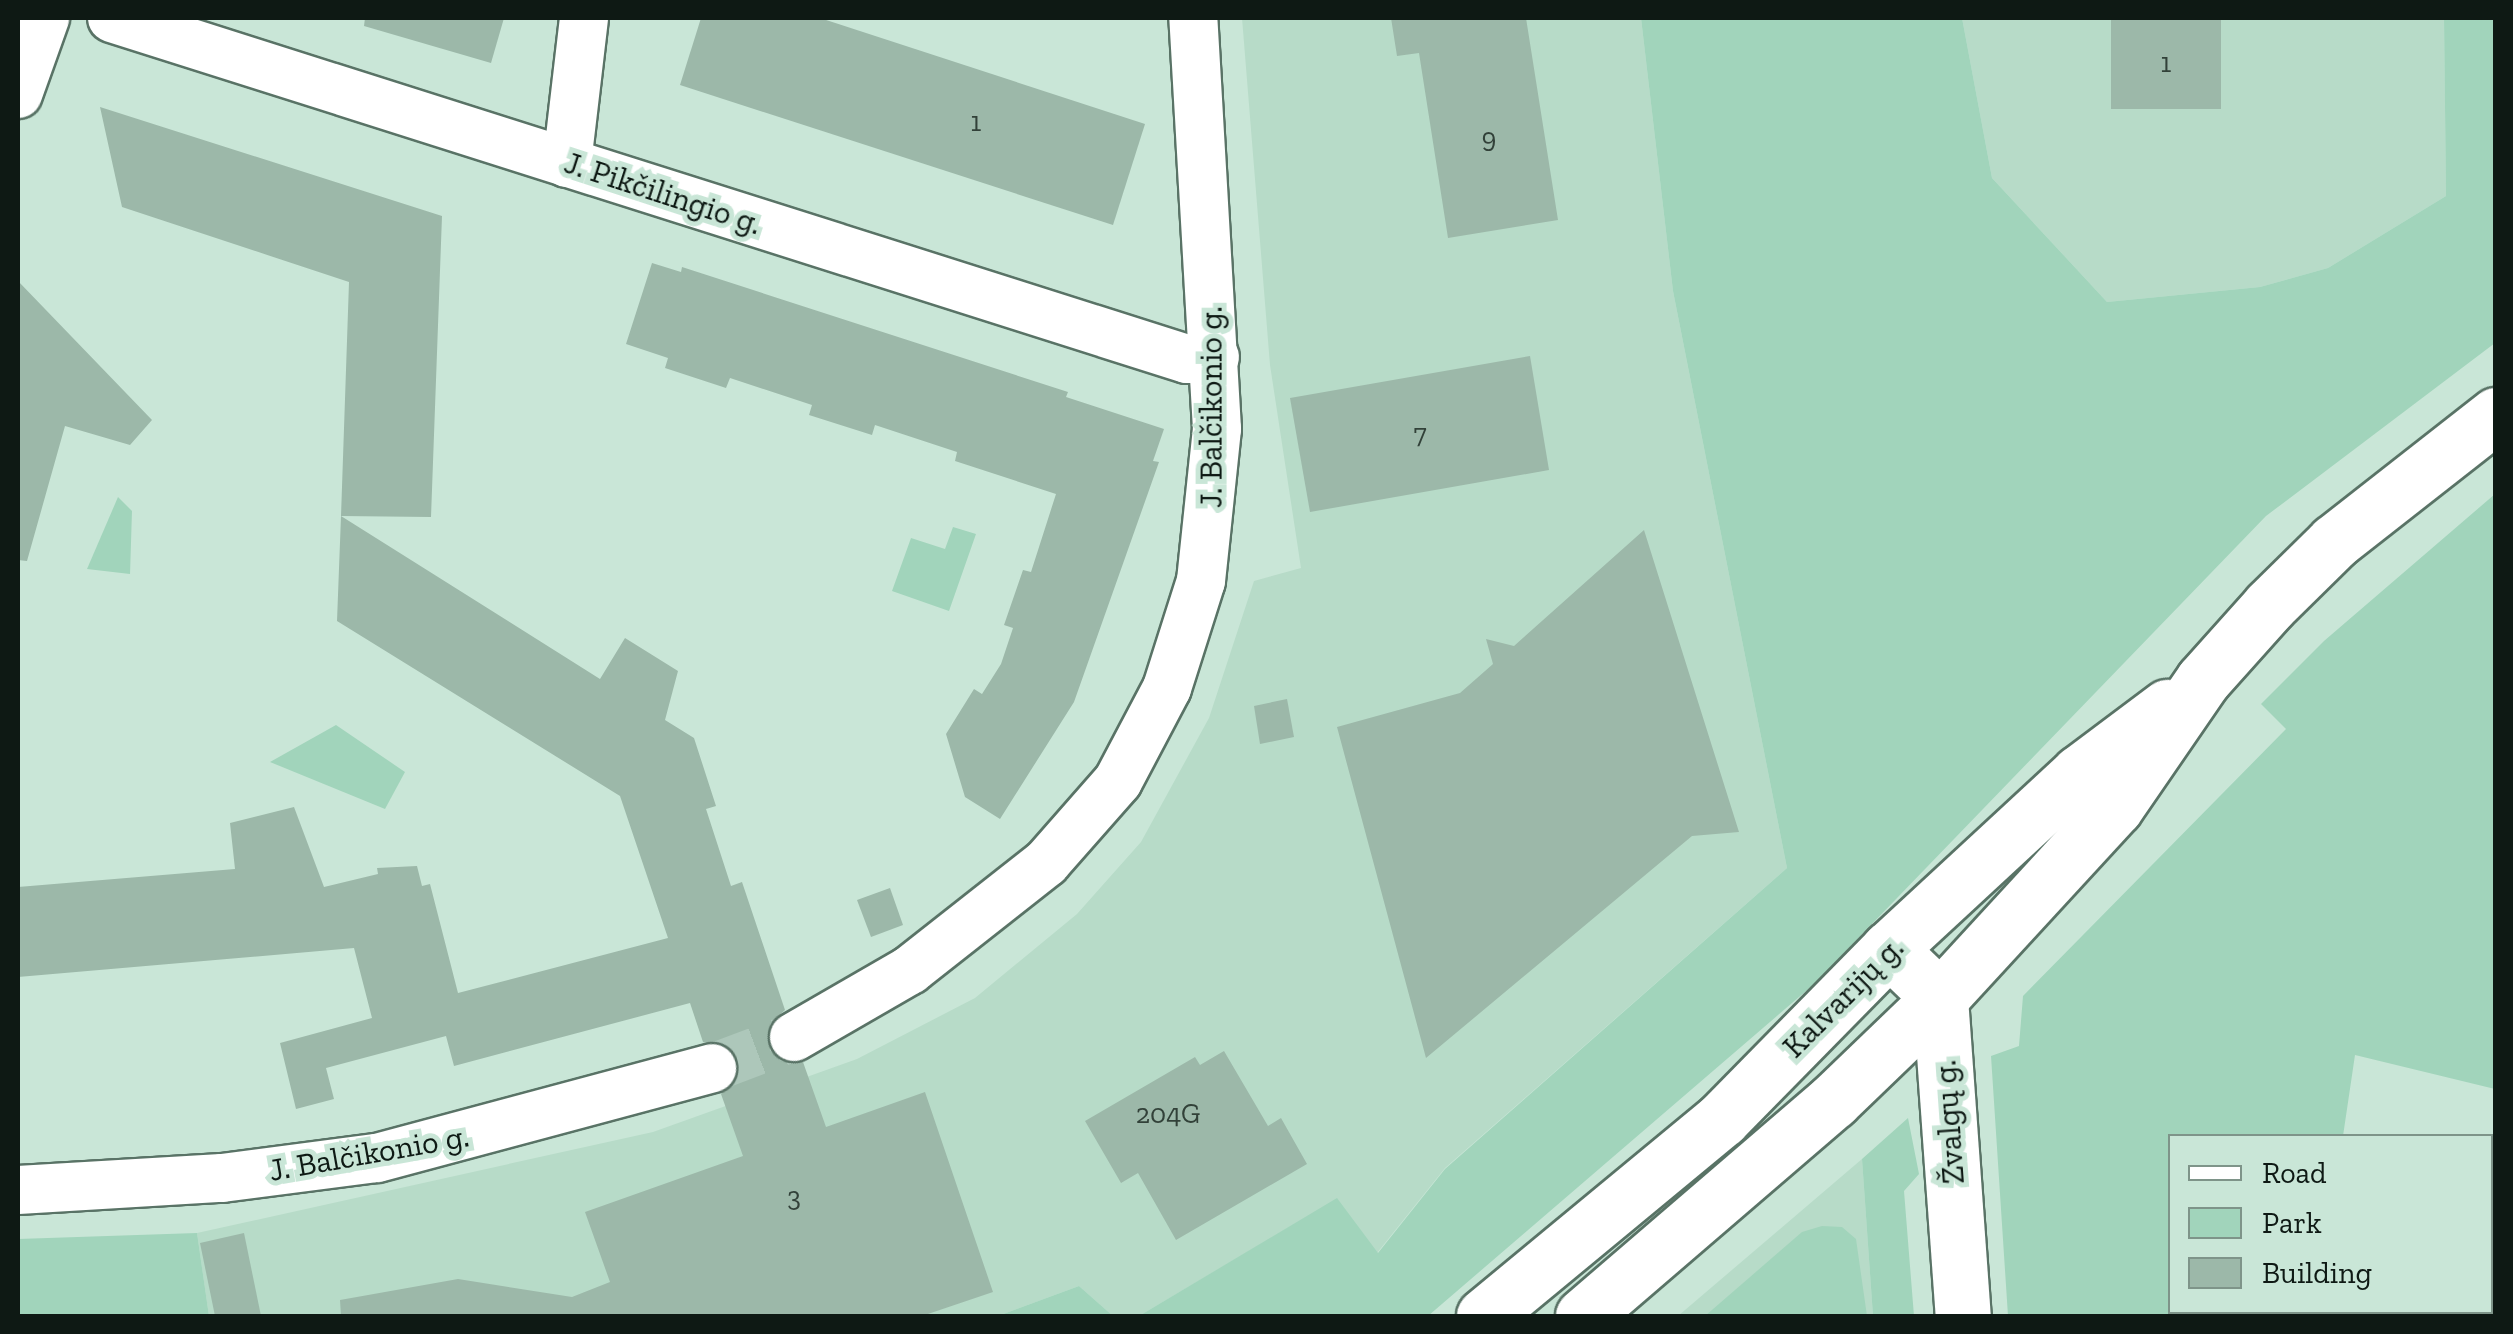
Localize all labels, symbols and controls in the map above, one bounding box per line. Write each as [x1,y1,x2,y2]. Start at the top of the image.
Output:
house number: 1 [2161,46,2171,80]
house number: 1 [971,105,981,139]
house number: 9 [1482,121,1496,155]
street label: J. Pikčilingio g. [560,143,766,243]
street label: J. Balčikonio g. [1192,306,1230,508]
house number: 7 [1413,417,1427,451]
street label: Kalvarijų g. [1775,929,1911,1065]
street label: Žvalgų g. [1926,1059,1972,1185]
house number: 204G [1136,1097,1200,1131]
street label: J. Balčikonio g. [266,1117,472,1189]
legend [2168,1134,2493,1314]
text: Road [2262,1155,2327,1191]
house number: 3 [787,1180,801,1214]
text: Park [2262,1205,2322,1241]
text: Building [2262,1255,2372,1291]

